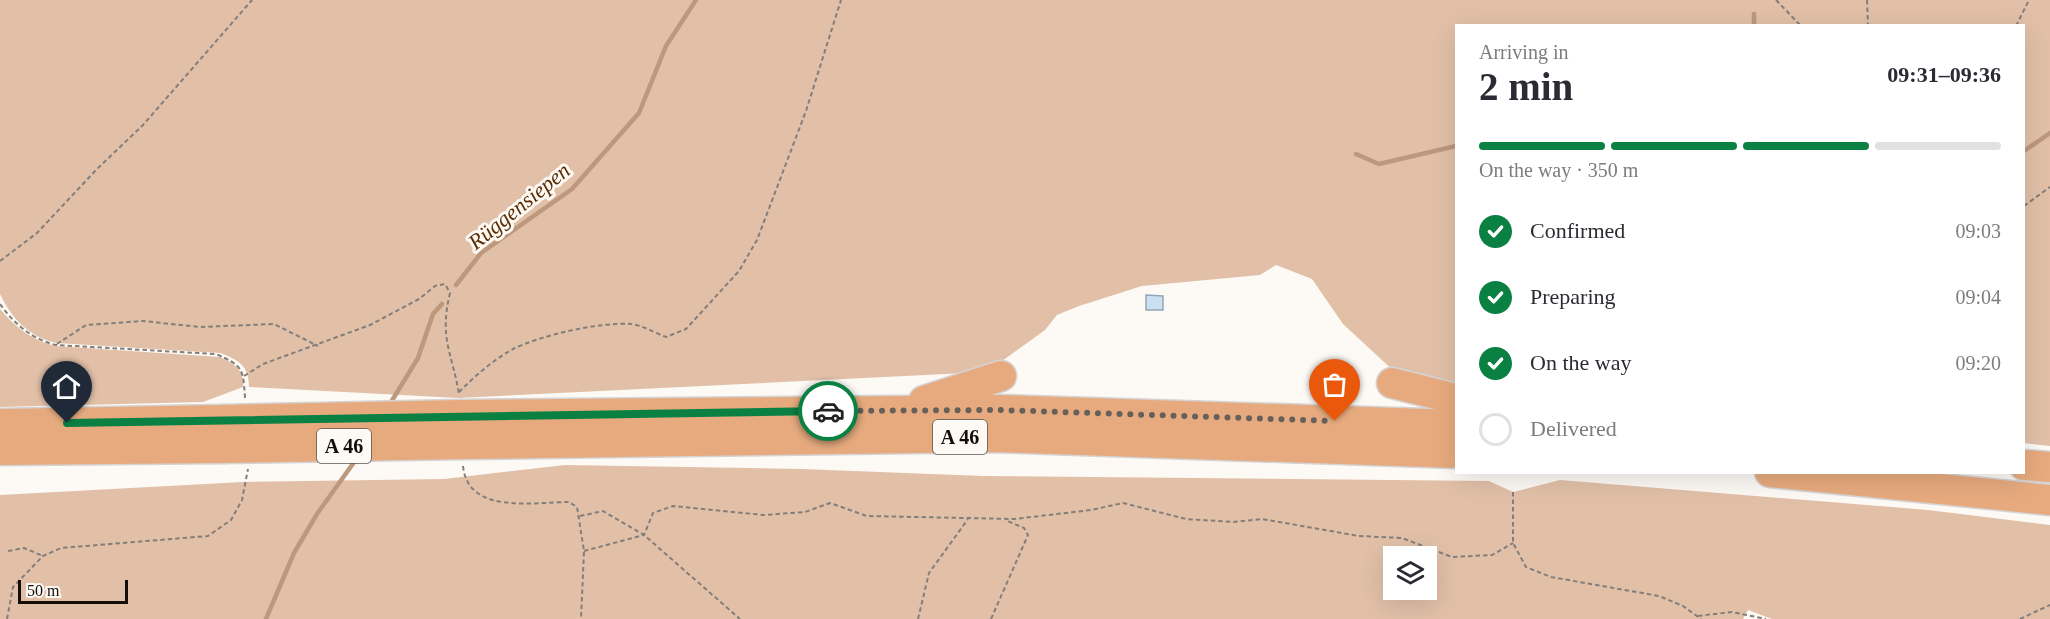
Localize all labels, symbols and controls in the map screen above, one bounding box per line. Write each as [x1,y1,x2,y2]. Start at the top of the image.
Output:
text: Arriving in [1479,41,1568,63]
text: 09:31–09:36 [1887,62,2001,87]
text: 2 min [1479,65,1573,108]
water label: Rüggensiepen [462,157,575,255]
text: On the way · 350 m [1479,159,1638,181]
icon: check [1479,215,1512,248]
text: Confirmed [1530,218,1625,243]
text: 09:03 [1955,220,2001,242]
icon: check [1479,281,1512,314]
text: Preparing [1530,284,1616,309]
text: 09:04 [1955,286,2001,308]
icon: check [1479,347,1512,380]
text: On the way [1530,350,1631,375]
text: 09:20 [1955,352,2001,374]
pin [1309,359,1360,421]
pin [41,361,92,423]
icon: bag [1318,368,1351,401]
icon: home [50,370,83,403]
courier [798,381,858,441]
icon: car [812,395,845,428]
text: Delivered [1530,416,1617,441]
road number: A 46 [933,420,987,454]
road number: A 46 [317,429,371,463]
map controls [1383,546,1437,600]
button: layers [1383,546,1437,600]
scale bar [18,577,128,604]
text: 50 m [27,582,59,599]

